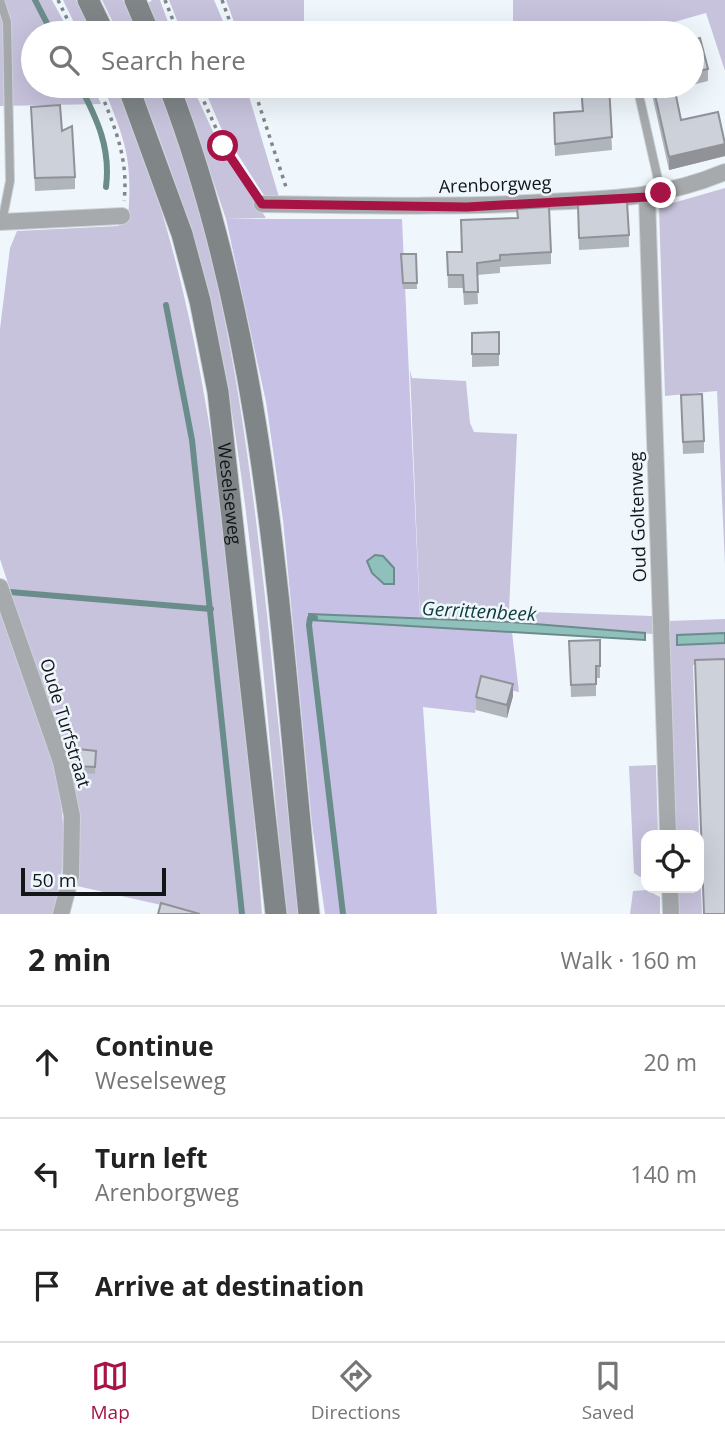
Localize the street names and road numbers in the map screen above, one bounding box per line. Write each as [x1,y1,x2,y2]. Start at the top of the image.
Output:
street label: Arenborgweg [438,170,552,198]
street label: Weselseweg [213,441,248,546]
street label: Oud Goltenweg [623,451,651,583]
street label: Oude Turfstraat [35,655,97,790]

